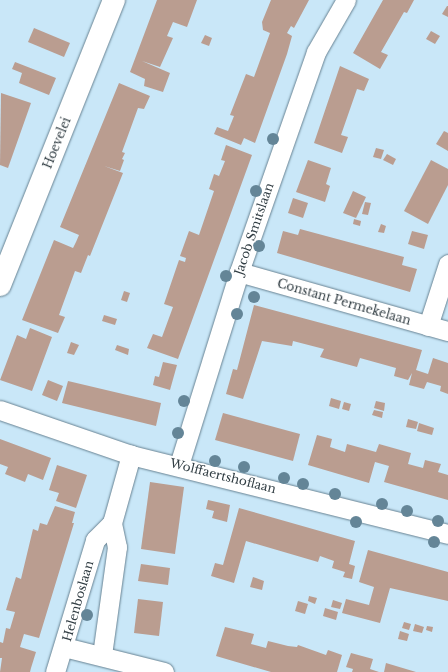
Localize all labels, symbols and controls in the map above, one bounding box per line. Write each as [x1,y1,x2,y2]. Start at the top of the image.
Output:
street label: Hoevelei [40,115,74,171]
street label: Jacob Smitslaan [231,181,277,277]
street label: Constant Permekelaan [276,276,412,328]
street label: Wolffaertshoflaan [169,456,277,496]
street label: Helenboslaan [60,559,96,643]

